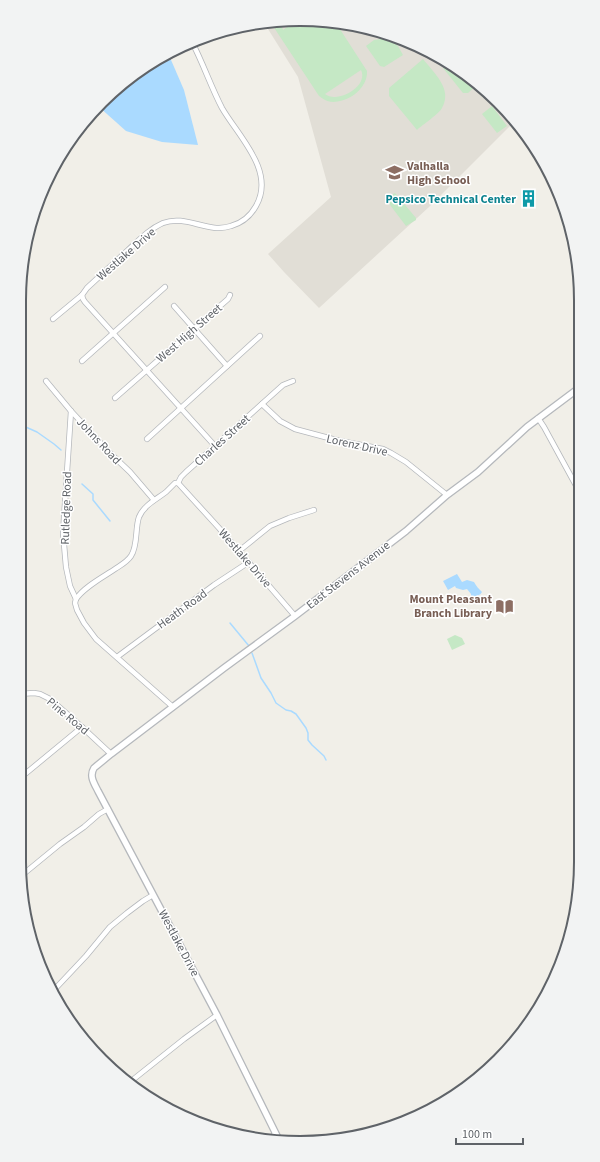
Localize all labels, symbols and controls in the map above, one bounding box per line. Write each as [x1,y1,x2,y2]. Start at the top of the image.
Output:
place label: Valhalla High School [406,158,471,189]
school or university icon: Valhalla High School [384,163,404,183]
building icon: Pepsico Technical Center [519,189,539,209]
place label: Pepsico Technical Center [385,191,516,208]
street label: Westlake Drive [93,224,160,285]
street label: West High Street [153,300,226,367]
street label: Charles Street [191,411,254,470]
street label: Johns Road [72,414,125,469]
street label: Lorenz Drive [325,430,389,461]
street label: Rutledge Road [57,471,76,545]
street label: Westlake Drive [214,525,275,592]
street label: East Stevens Avenue [303,537,394,614]
street label: Heath Road [154,585,211,633]
place label: Mount Pleasant Branch Library [409,591,493,622]
library icon: Mount Pleasant Branch Library [495,596,515,616]
street label: Pine Road [43,694,92,739]
street label: Westlake Drive [154,907,203,980]
scale bar [456,1120,523,1146]
text: 100 m [462,1126,492,1143]

